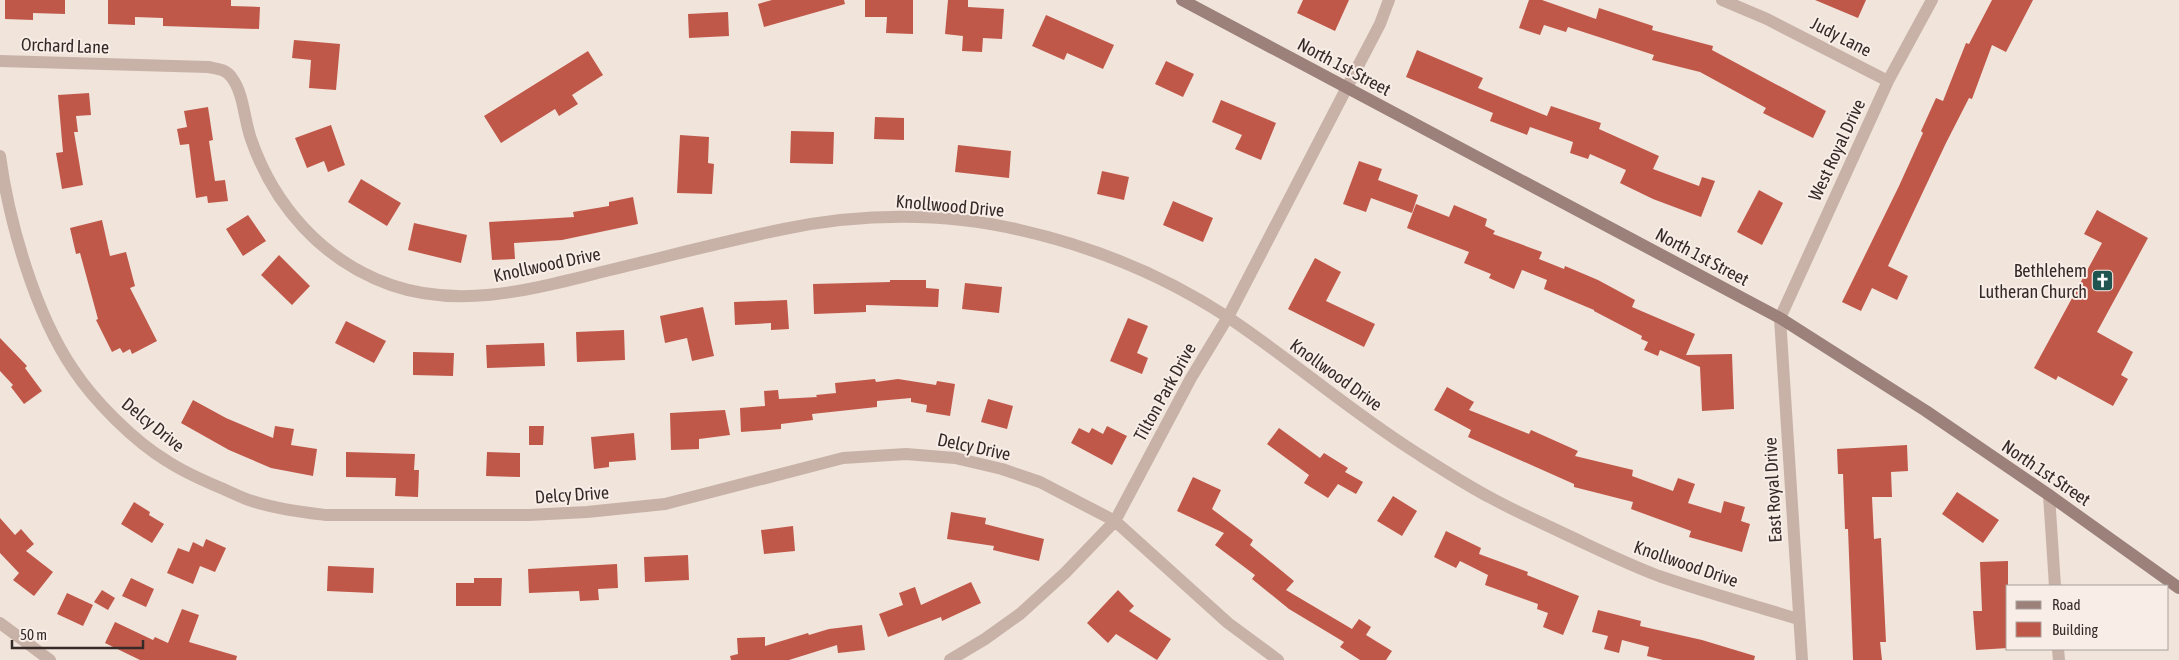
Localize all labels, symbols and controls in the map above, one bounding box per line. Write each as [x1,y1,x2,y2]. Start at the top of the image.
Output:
street label: Judy Lane [1807,12,1875,61]
street label: Orchard Lane [21,33,109,58]
street label: North 1st Street [1294,33,1394,100]
street label: West Royal Drive [1804,96,1869,204]
street label: Knollwood Drive [895,190,1005,221]
street label: North 1st Street [1652,223,1752,290]
street label: Knollwood Drive [492,243,602,286]
place label: Bethlehem Lutheran Church [1979,260,2087,302]
church icon: Bethlehem Lutheran Church [2091,269,2115,293]
street label: Knollwood Drive [1286,334,1386,415]
street label: Tilton Park Drive [1129,339,1200,444]
street label: Delcy Drive [118,393,189,456]
street label: Delcy Drive [936,429,1013,465]
street label: North 1st Street [1998,435,2095,510]
street label: East Royal Drive [1759,437,1786,543]
street label: Delcy Drive [534,481,610,508]
street label: Knollwood Drive [1631,536,1741,591]
legend [2006,585,2169,650]
text: Road [2052,596,2081,613]
scale bar [12,618,144,650]
text: Building [2052,621,2098,638]
text: 50 m [20,626,47,643]

